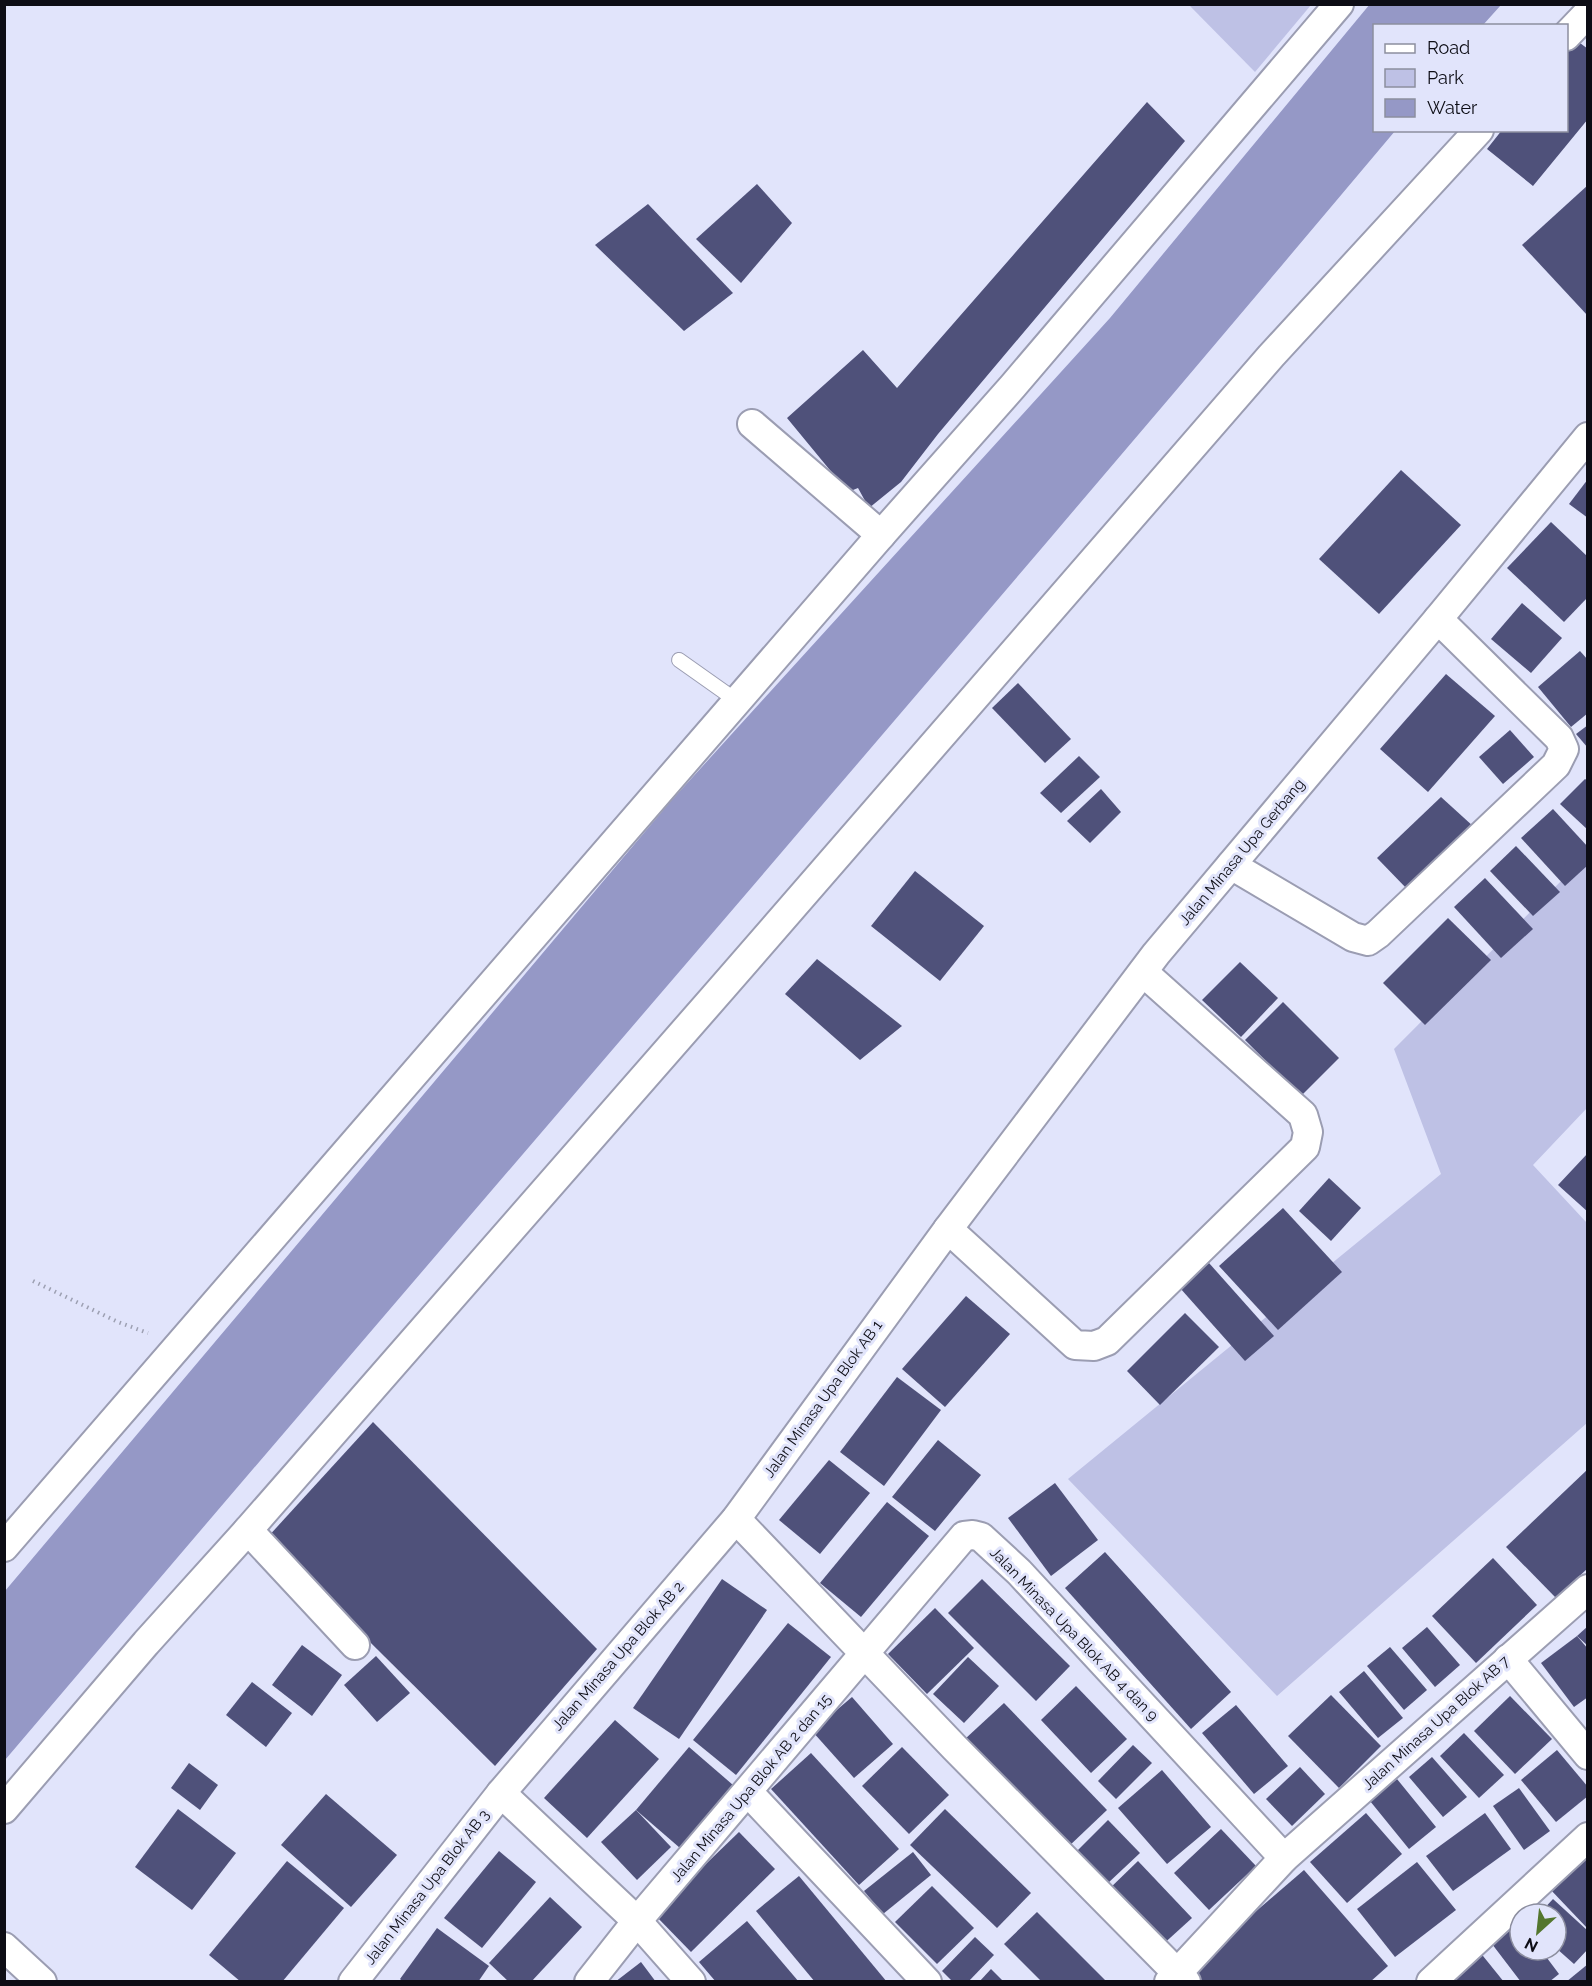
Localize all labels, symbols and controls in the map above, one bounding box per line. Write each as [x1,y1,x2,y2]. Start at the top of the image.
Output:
legend [1373,24,1568,132]
text: Road [1427,37,1470,58]
text: Park [1427,67,1464,88]
text: Water [1427,97,1478,118]
street label: Jalan Minasa Upa Gerbang [1176,775,1308,929]
street label: Jalan Minasa Upa Blok AB 1 [760,1316,886,1481]
street label: Jalan Minasa Upa Blok AB 4 dan 9 [986,1543,1162,1725]
street label: Jalan Minasa Upa Blok AB 2 [548,1578,688,1734]
street label: Jalan Minasa Upa Blok AB 7 [1359,1652,1513,1794]
street label: Jalan Minasa Upa Blok AB 2 dan 15 [667,1690,835,1886]
street label: Jalan Minasa Upa Blok AB 3 [361,1806,493,1968]
north arrow [1508,1902,1568,1962]
text: N [1522,1934,1541,1956]

